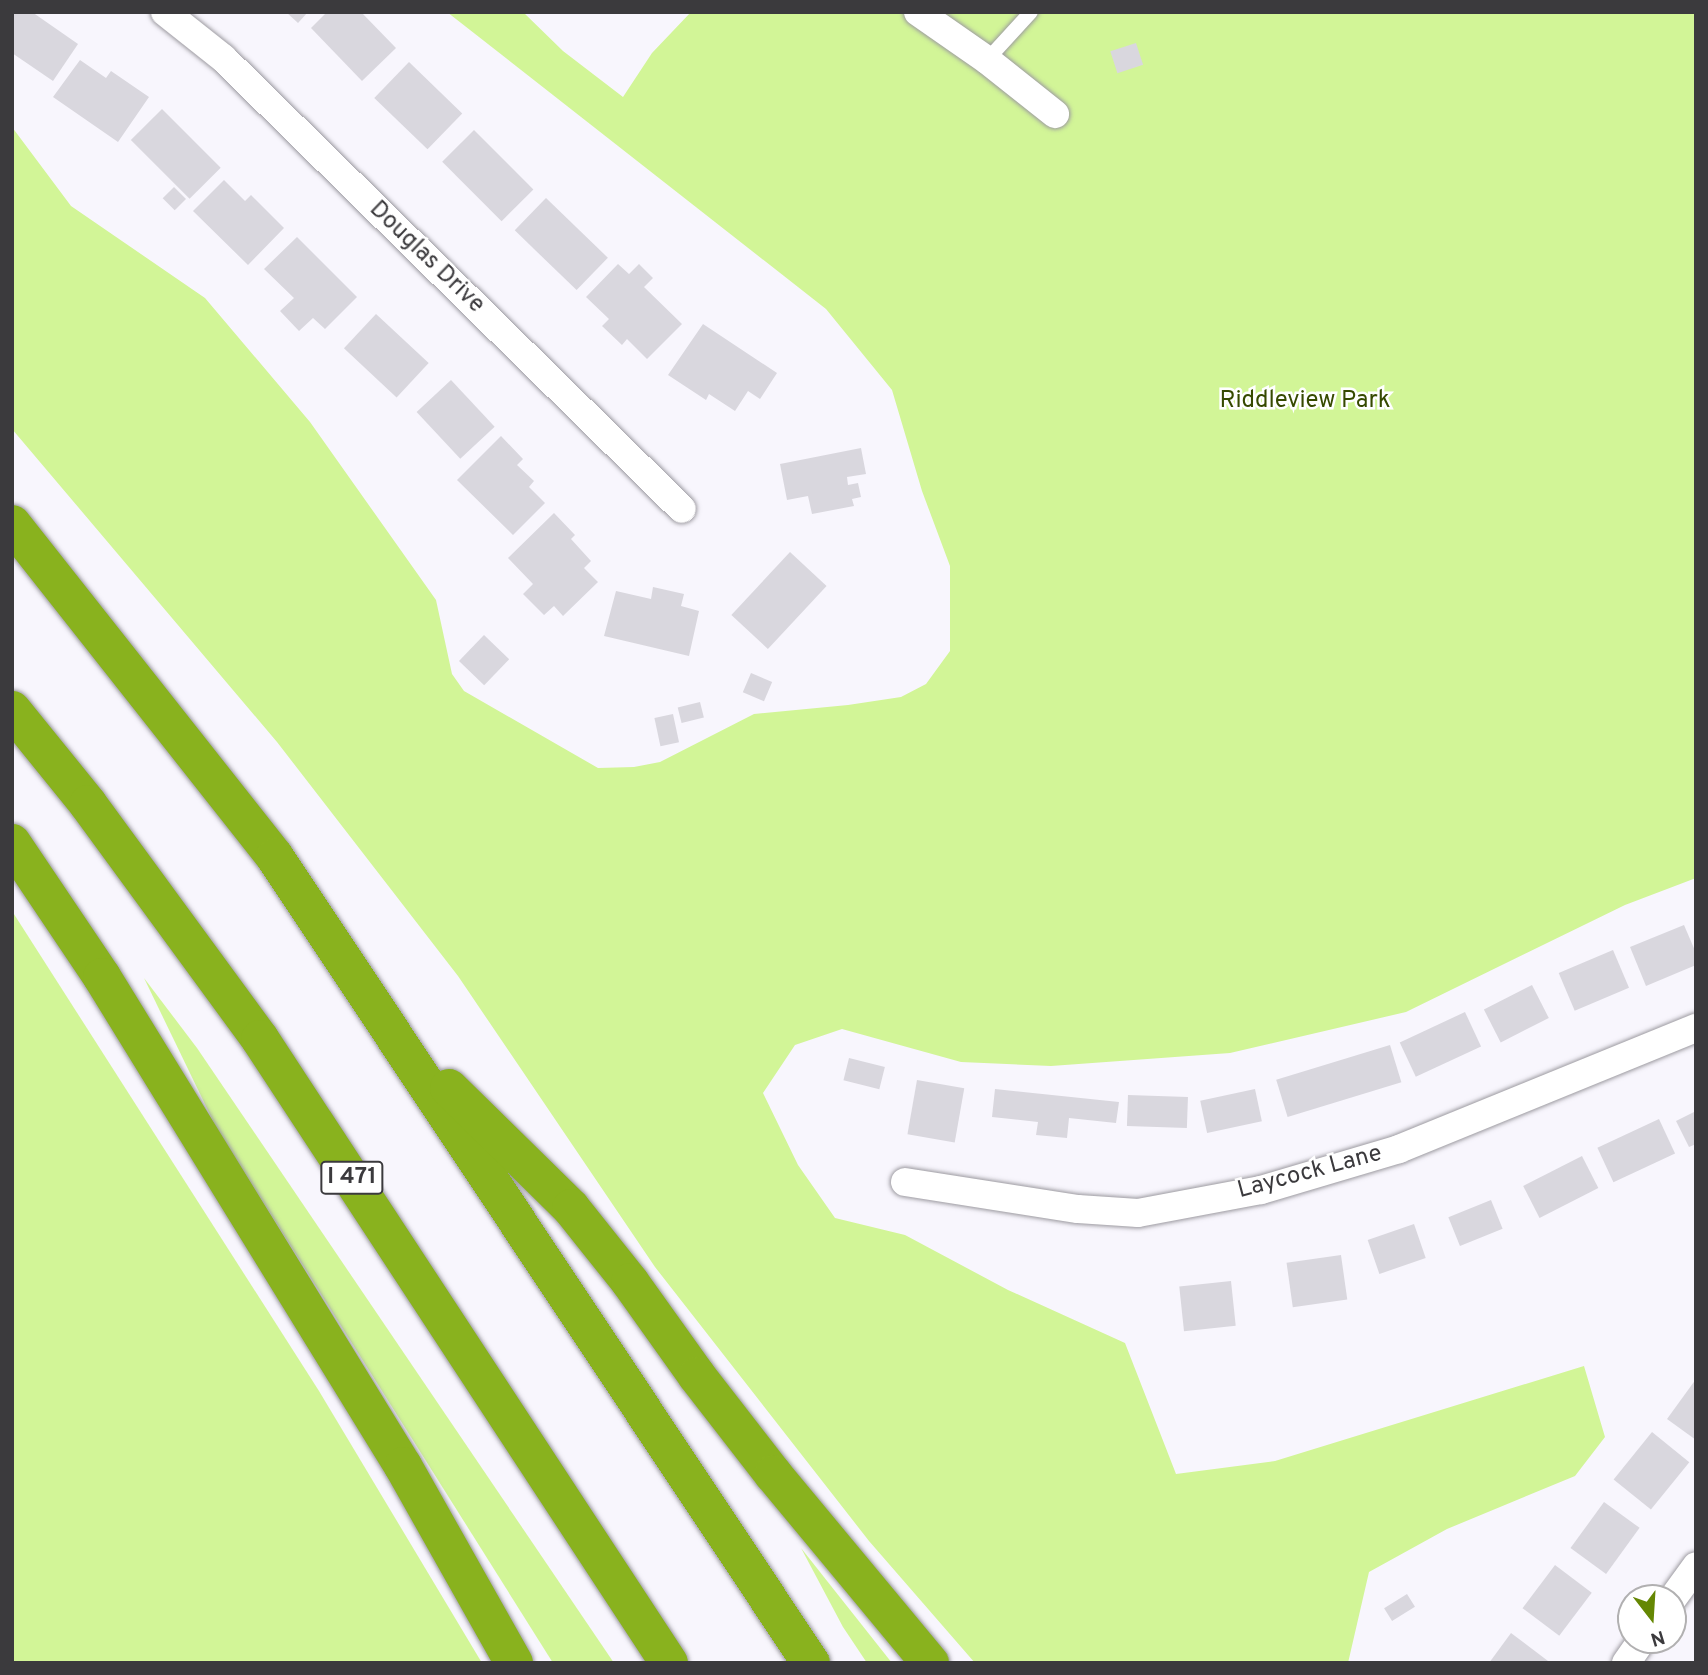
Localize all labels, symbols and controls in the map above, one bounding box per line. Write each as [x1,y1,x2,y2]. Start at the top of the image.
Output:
street label: Douglas Drive [362,196,490,320]
park label: Riddleview Park [1219,388,1391,416]
street label: Laycock Lane [1235,1140,1385,1206]
road number: I 471 [319,1158,385,1198]
north arrow [1617,1584,1687,1654]
text: N [1648,1624,1668,1651]

